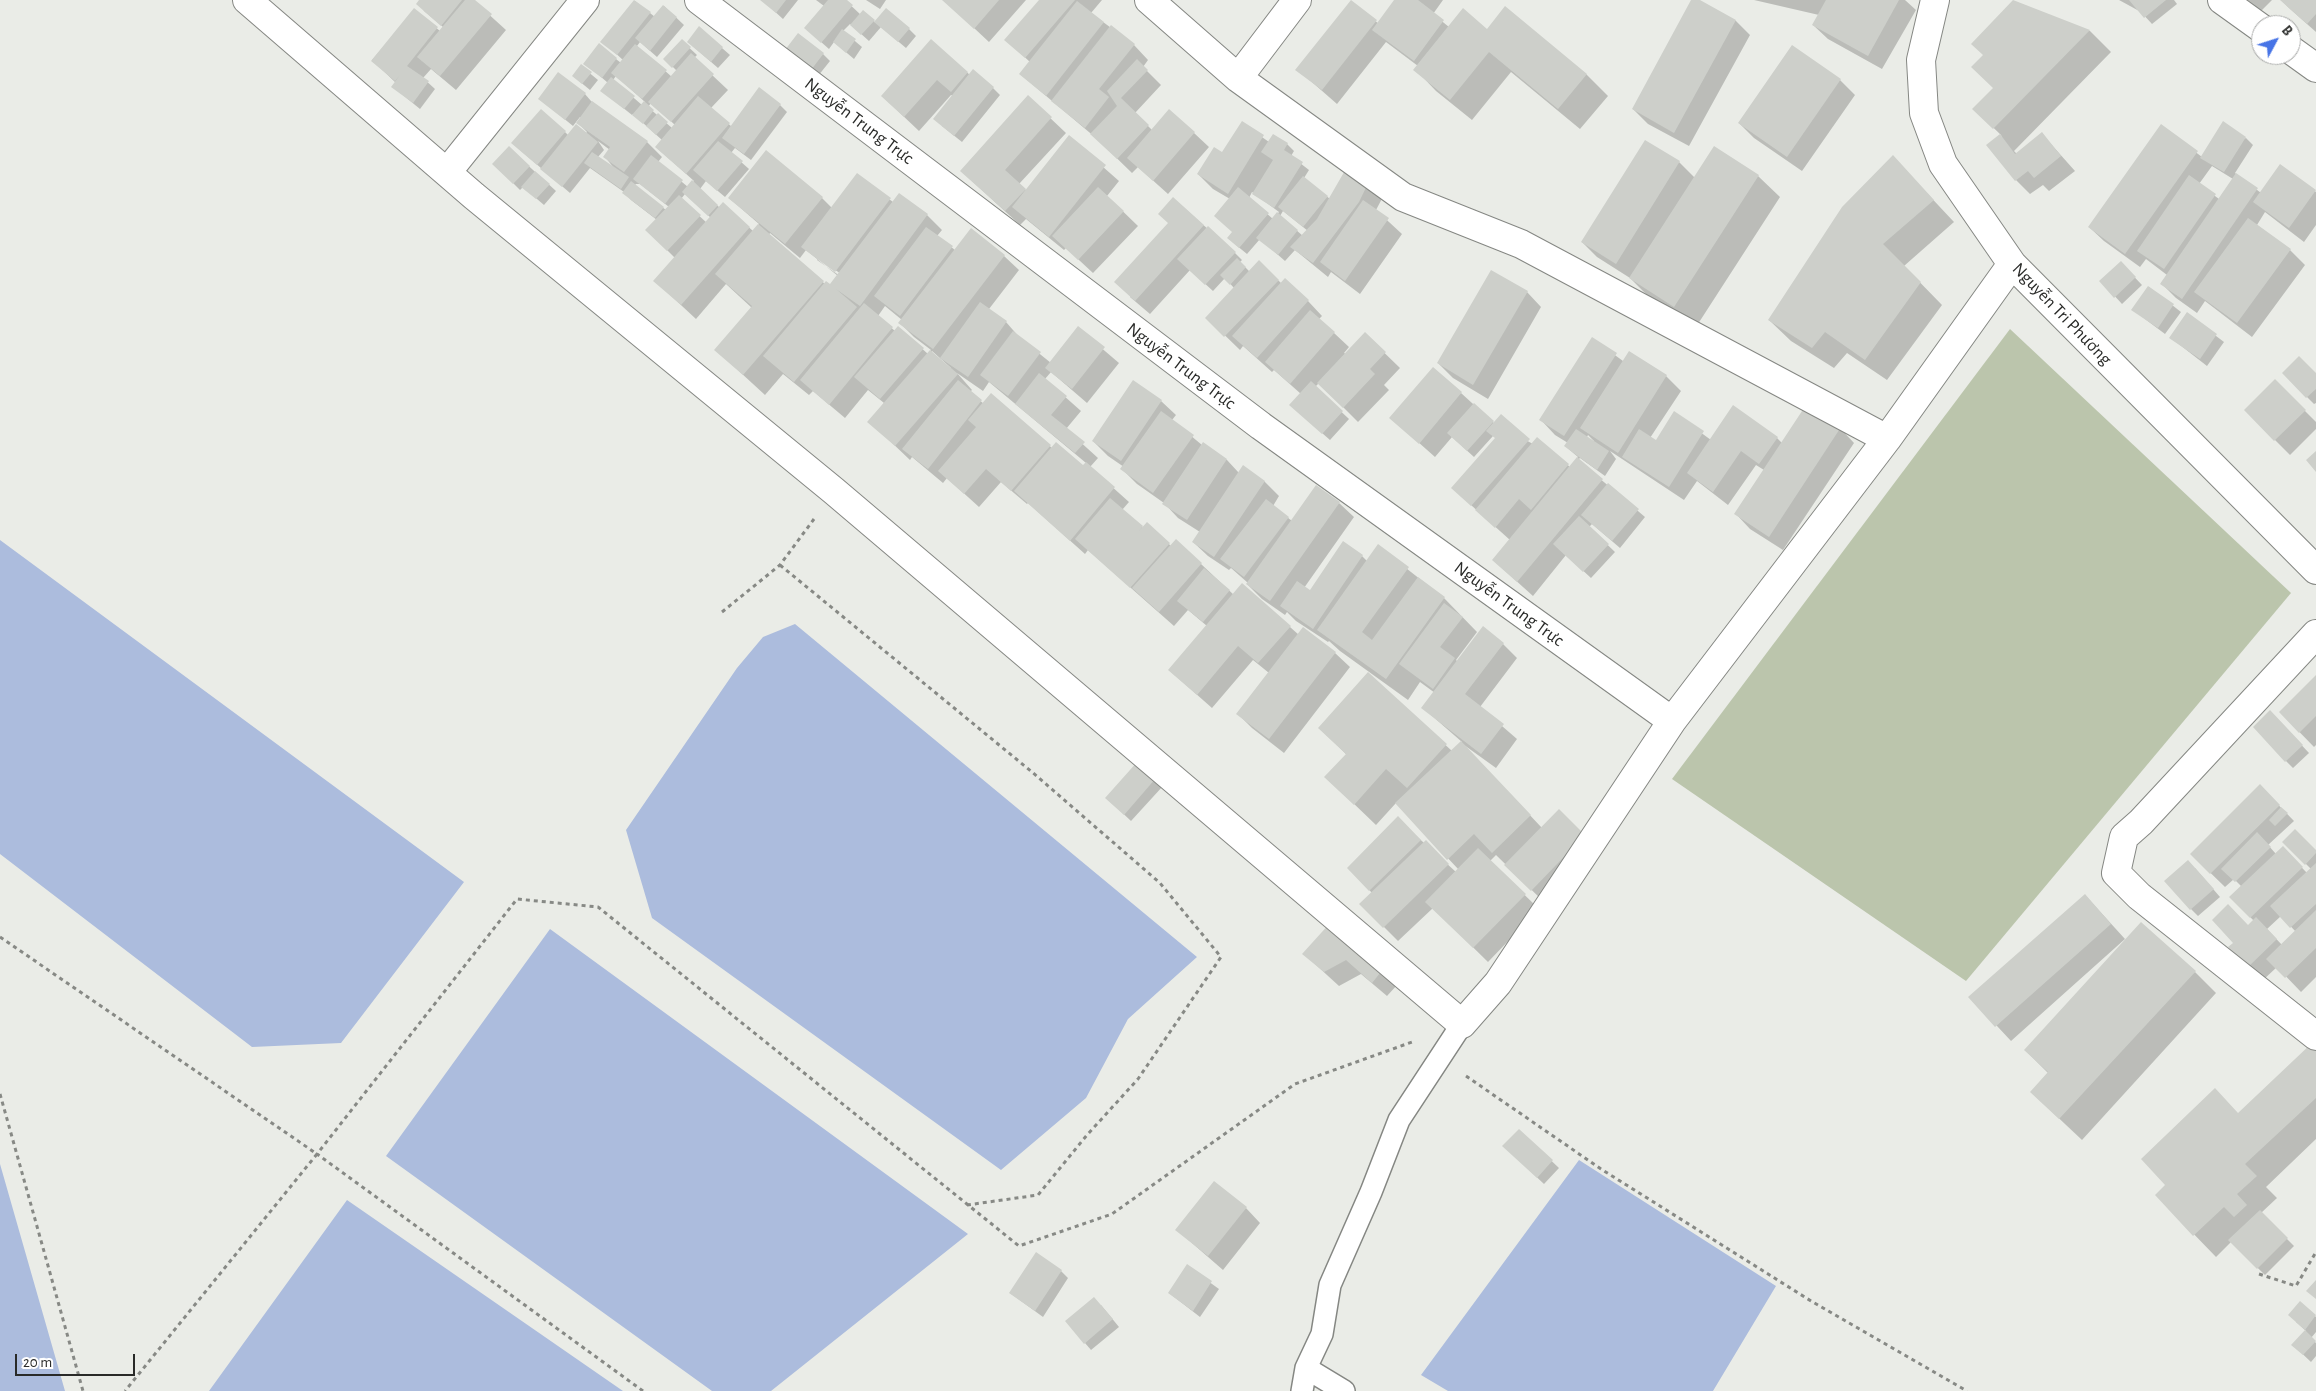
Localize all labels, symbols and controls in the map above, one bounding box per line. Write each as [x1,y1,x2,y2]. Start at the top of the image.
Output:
north arrow [2251,15,2301,65]
text: B [2279,23,2295,39]
street label: Nguyễn Trung Trực [800,73,918,169]
street label: Nguyễn Tri Phương [2008,258,2116,370]
street label: Nguyễn Trung Trực [1122,318,1240,414]
street label: Nguyễn Trung Trực [1450,557,1568,651]
scale bar [18,1344,138,1376]
text: 20 m [23,1355,52,1370]

